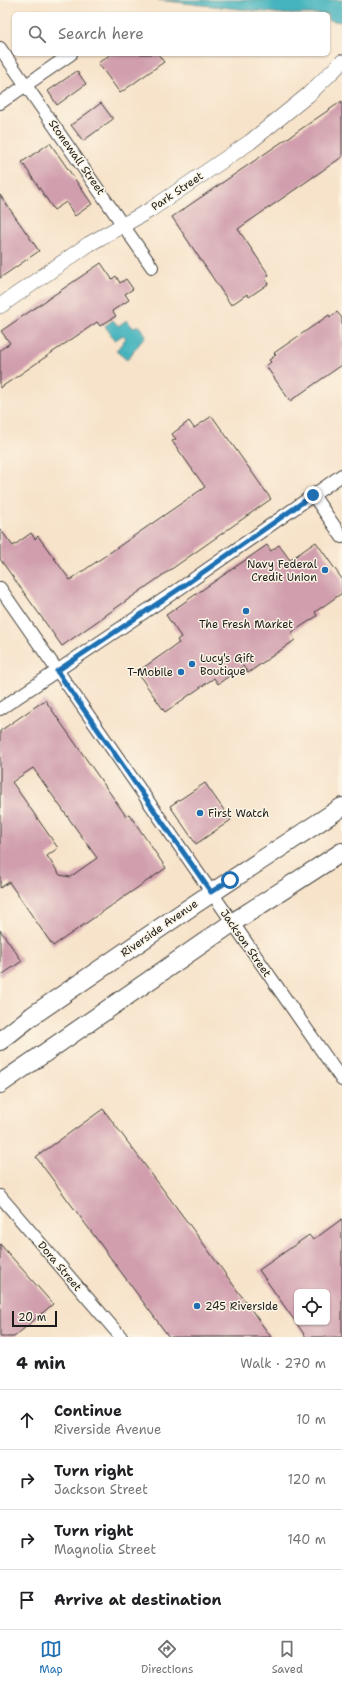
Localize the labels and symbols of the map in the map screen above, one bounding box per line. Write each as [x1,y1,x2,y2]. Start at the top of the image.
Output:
street label: Stonewall Street [45,117,108,198]
street label: Park Street [148,168,206,214]
route end [304,486,322,504]
place label: Navy Federal Credit Union [247,557,318,585]
marker: Navy Federal Credit Union [320,565,330,575]
marker: The Fresh Market [241,606,251,616]
place label: The Fresh Market [199,617,293,632]
place label: Lucy's Gift Boutique [200,651,255,679]
marker: Lucy's Gift Boutique [187,659,197,669]
place label: T-Mobile [127,665,173,680]
marker: T-Mobile [176,667,186,677]
place label: First Watch [208,806,269,821]
marker: First Watch [195,808,205,818]
route start [221,871,239,889]
street label: Riverside Avenue [118,896,201,961]
street label: Jackson Street [217,906,275,980]
street label: Dora Street [34,1238,85,1295]
place label: 245 Riverside [205,1299,278,1314]
marker: 245 Riverside [192,1301,202,1311]
scale bar [12,1309,57,1328]

